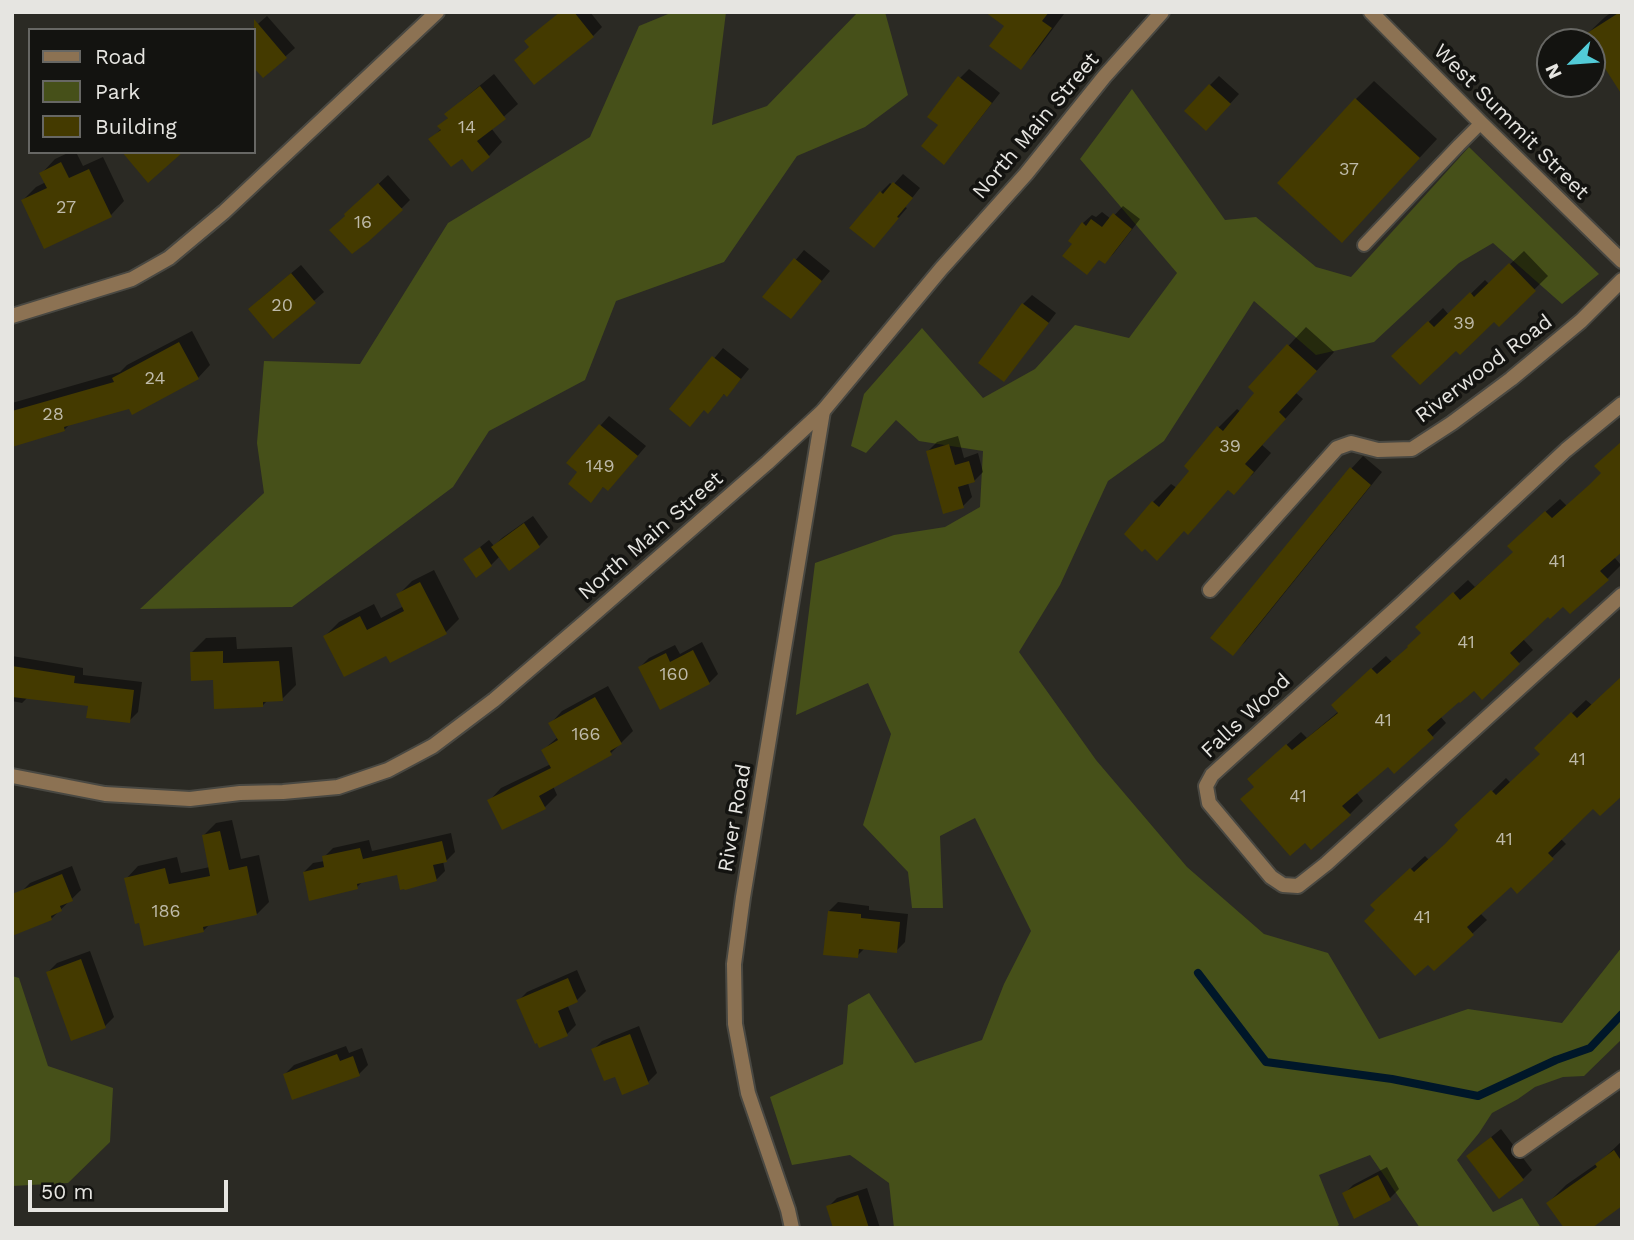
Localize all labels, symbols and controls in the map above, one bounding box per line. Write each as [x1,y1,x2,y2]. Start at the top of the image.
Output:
legend [28,28,256,154]
north arrow [1536,28,1606,98]
street label: West Summit Street [1428,39,1594,205]
text: Road [95,44,146,69]
street label: North Main Street [967,48,1105,204]
text: N [1540,60,1567,82]
text: Park [95,79,140,104]
text: Building [95,114,177,139]
house number: 14 [458,117,476,139]
house number: 37 [1339,159,1359,181]
house number: 27 [56,197,76,219]
house number: 16 [354,212,372,234]
house number: 20 [271,295,293,317]
street label: Riverwood Road [1411,309,1557,429]
house number: 39 [1453,313,1475,335]
house number: 24 [145,368,165,390]
house number: 28 [42,404,64,426]
house number: 39 [1219,436,1241,458]
house number: 149 [585,456,615,478]
street label: North Main Street [574,466,728,606]
house number: 41 [1548,551,1566,573]
house number: 41 [1457,632,1475,654]
house number: 160 [659,664,689,686]
street label: Falls Wood [1196,668,1296,764]
house number: 41 [1374,710,1392,732]
house number: 166 [572,724,600,746]
house number: 41 [1568,749,1586,771]
street label: River Road [713,762,757,874]
house number: 41 [1289,786,1307,808]
house number: 41 [1495,829,1513,851]
house number: 186 [151,901,181,923]
house number: 41 [1413,907,1431,929]
scale bar [32,1166,231,1210]
text: 50 m [41,1179,93,1204]

